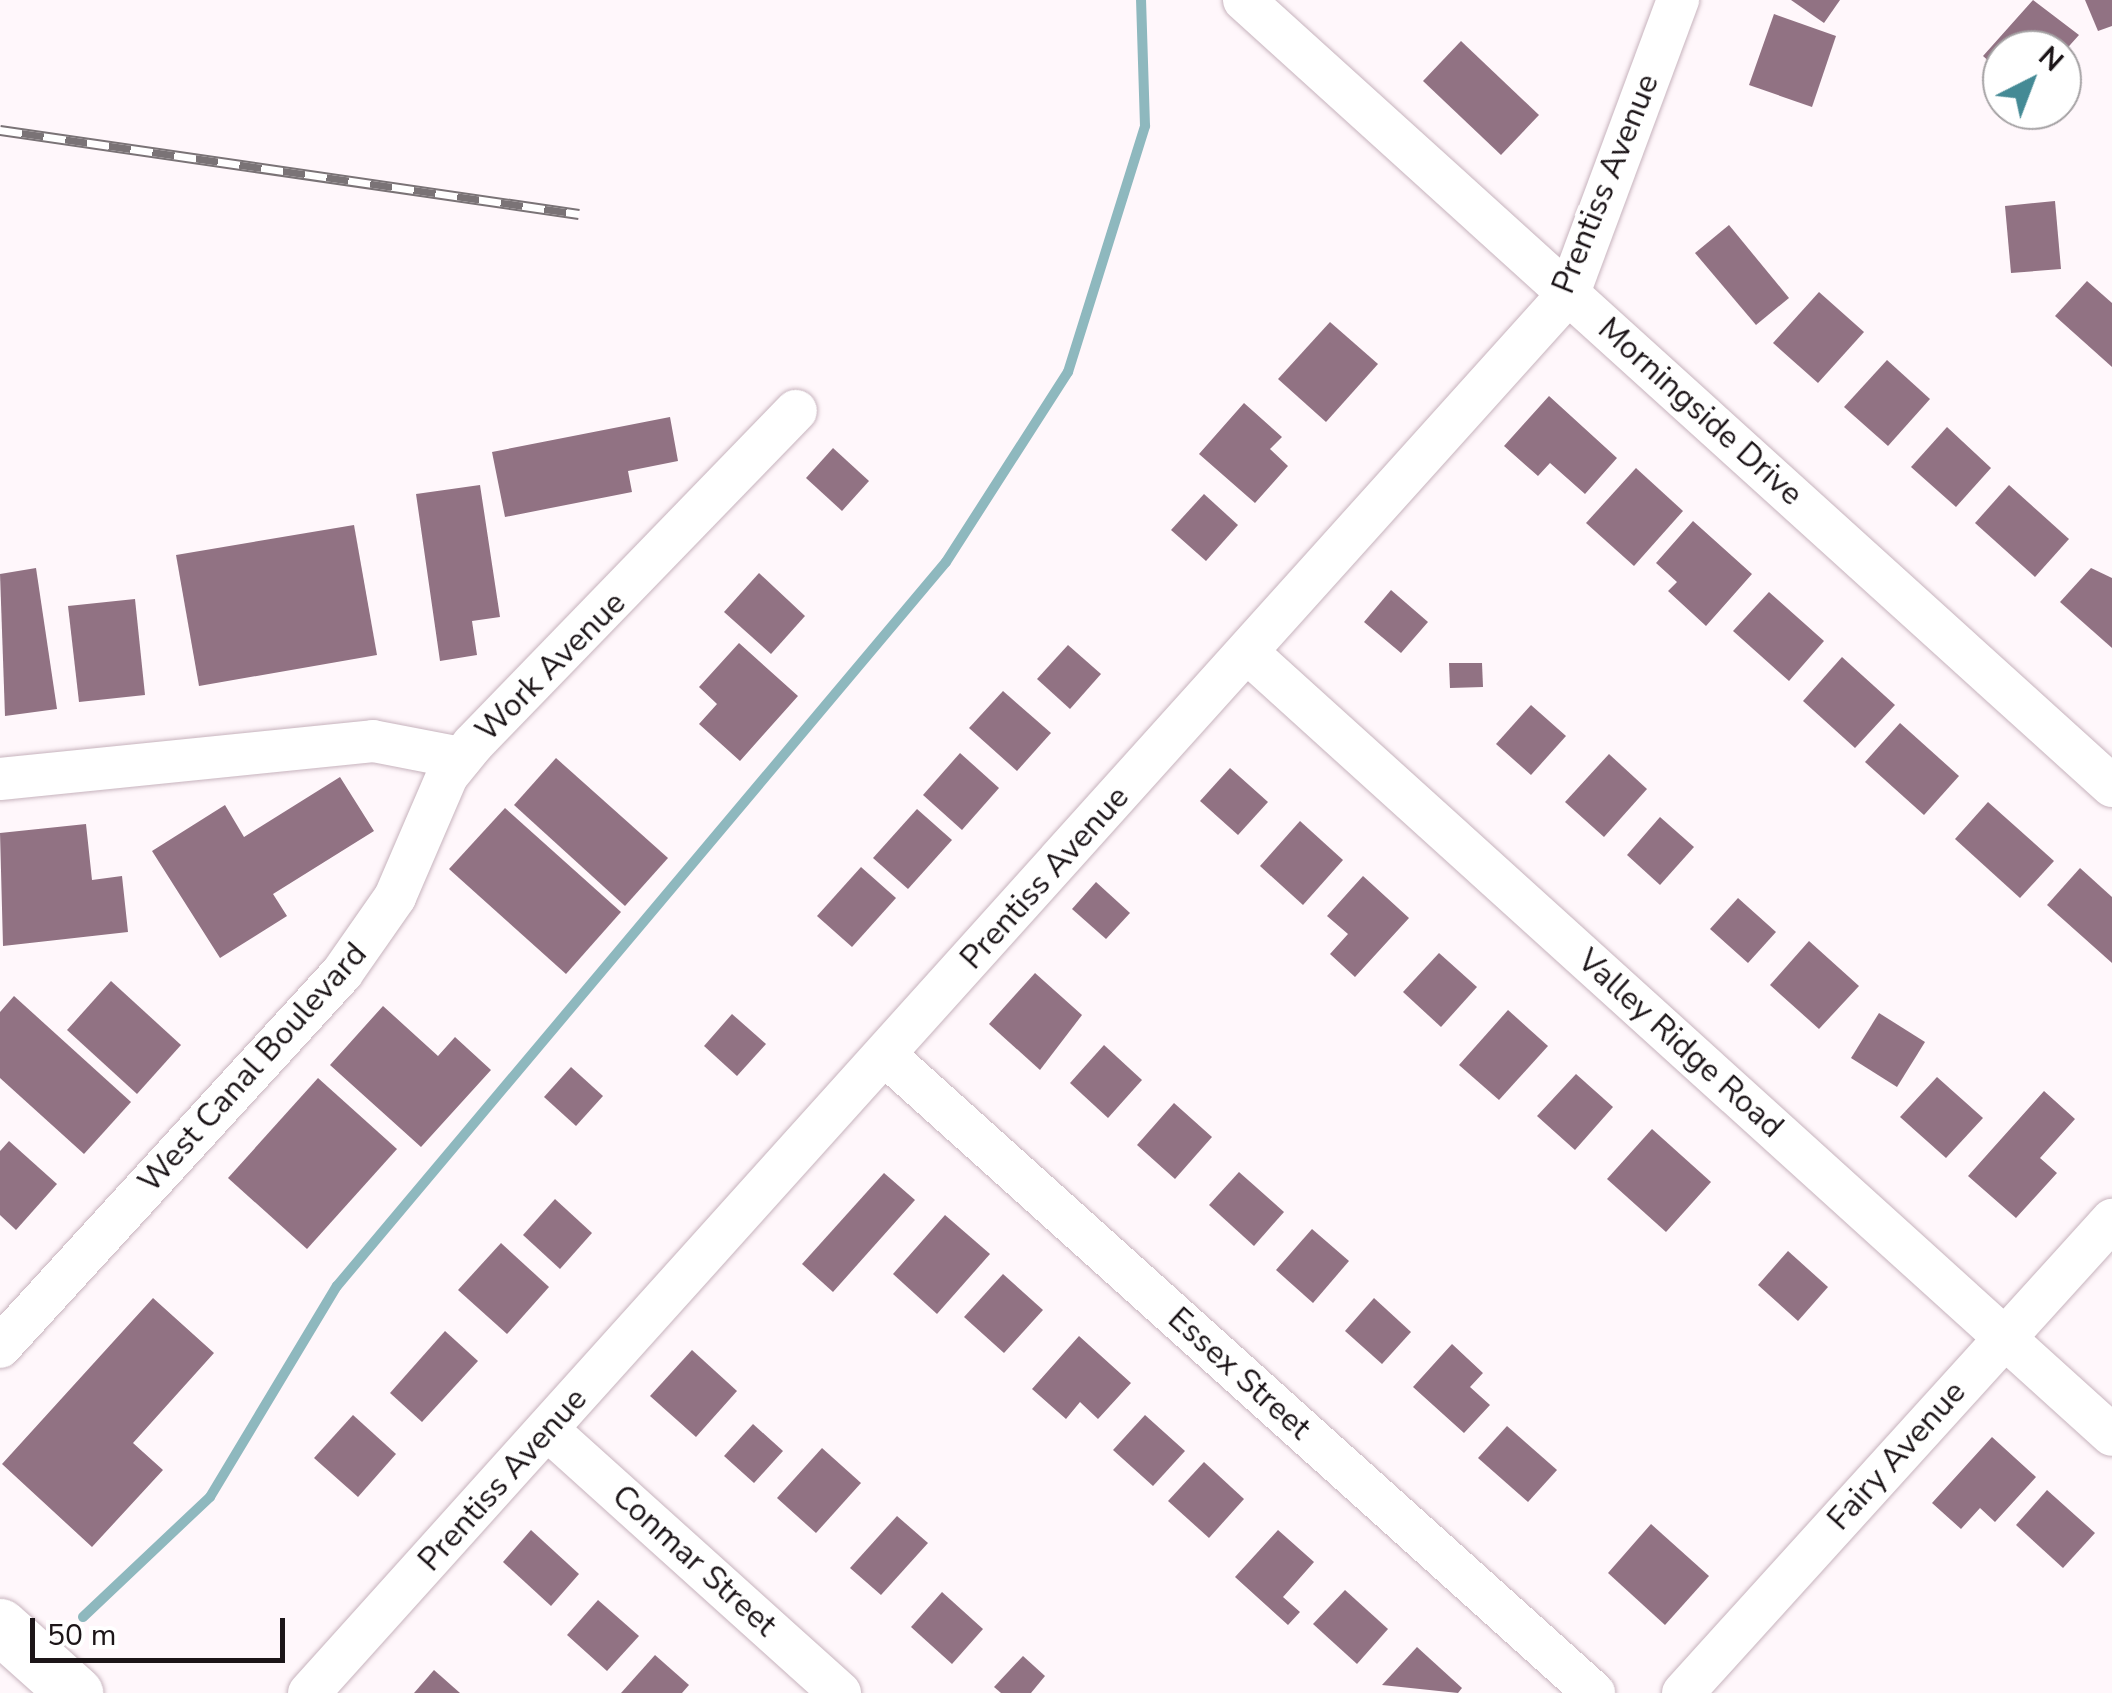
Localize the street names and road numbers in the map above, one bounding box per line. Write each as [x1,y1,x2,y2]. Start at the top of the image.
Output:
street label: Prentiss Avenue [1545,69,1667,299]
street label: Morningside Drive [1590,310,1810,514]
street label: Work Avenue [468,584,634,750]
street label: Prentiss Avenue [953,779,1137,977]
street label: West Canal Boulevard [131,935,375,1201]
street label: Valley Ridge Road [1569,942,1791,1146]
street label: Essex Street [1160,1300,1318,1448]
street label: Fairy Avenue [1820,1374,1974,1538]
street label: Prentiss Avenue [411,1381,595,1579]
street label: Conmar Street [604,1477,784,1645]

